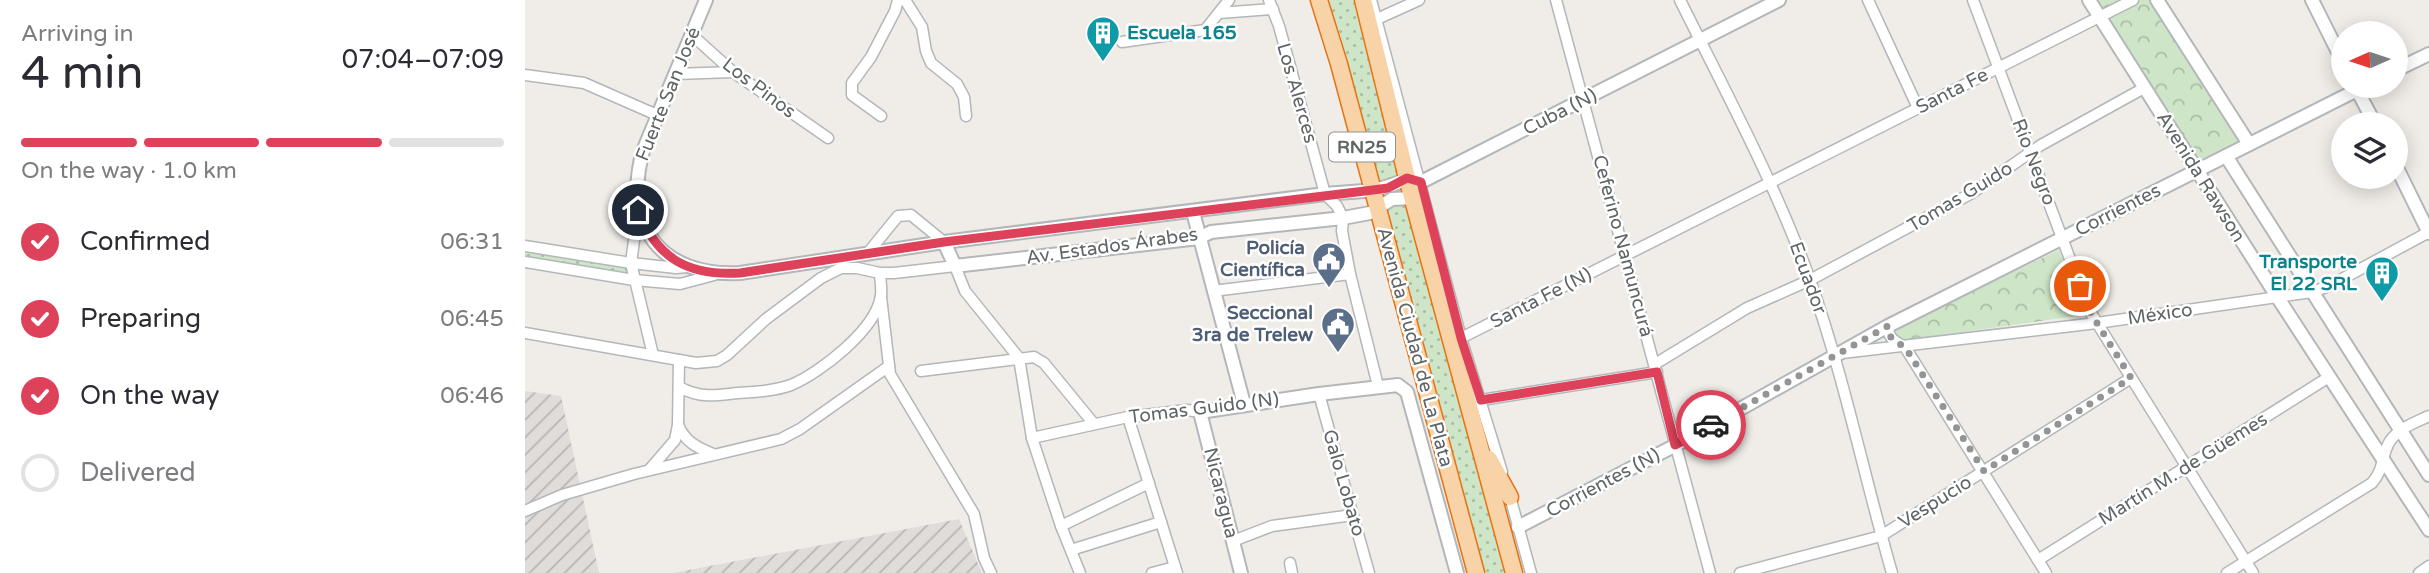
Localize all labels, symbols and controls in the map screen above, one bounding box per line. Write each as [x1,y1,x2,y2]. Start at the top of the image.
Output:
building icon: Escuela 165 [1084,14,1122,63]
text: Arriving in [21,20,134,48]
north arrow [2331,21,2408,98]
map controls [2331,21,2408,189]
place label: Escuela 165 [1127,22,1237,44]
street label: Fuerte San José [631,24,705,164]
street label: Los Alerces [1272,40,1322,146]
text: 07:04–07:09 [342,44,504,75]
text: 4 min [21,46,144,101]
street label: Los Pinos [718,53,800,123]
street label: Santa Fe [1912,63,1992,119]
street label: Cuba (N) [1519,84,1601,140]
street label: Avenida Rawson [2152,108,2250,246]
button: layers [2331,112,2408,189]
street label: Río Negro [2007,116,2061,208]
road number: RN25 [1329,132,1395,162]
street label: Ceferino Namuncurá [1588,153,1658,339]
text: On the way · 1.0 km [21,157,237,185]
street label: Tomas Guido [1904,157,2016,237]
street label: Corrientes [2072,179,2164,241]
pin [608,180,668,240]
icon: home [619,191,657,229]
street label: Av. Estados Árabes [1025,222,1199,269]
icon: check [21,223,59,261]
street label: Avenida Ciudad de La Plata [1372,225,1458,469]
text: Confirmed [80,226,210,257]
text: 06:31 [440,228,504,256]
place label: Policía Científica [1220,237,1305,281]
street label: Ecuador [1785,239,1831,318]
public building icon: Policía Científica [1310,240,1348,289]
place label: Transporte El 22 SRL [2258,251,2358,295]
building icon: Transporte El 22 SRL [2363,254,2401,303]
pin [2050,256,2110,316]
street label: Santa Fe (N) [1487,263,1595,333]
icon: bag [2061,267,2099,305]
street label: México [2126,299,2194,329]
icon: check [21,300,59,338]
place label: Seccional 3ra de Trelew [1192,302,1313,346]
text: Preparing [80,303,201,334]
text: 06:45 [440,305,504,333]
public building icon: Seccional 3ra de Trelew [1319,305,1357,354]
icon: check [21,377,59,415]
text: On the way [80,380,220,411]
text: 06:46 [440,382,504,410]
street label: Tomas Guido (N) [1128,388,1280,428]
courier [1676,390,1746,460]
icon: car [1692,406,1730,444]
street label: Martín M. de Güemes [2095,408,2271,530]
street label: Galo Lobato [1318,427,1370,539]
street label: Corrientes (N) [1542,444,1664,522]
street label: Nicaragua [1199,445,1243,541]
text: Delivered [80,457,196,488]
street label: Vespucio [1894,471,1976,533]

